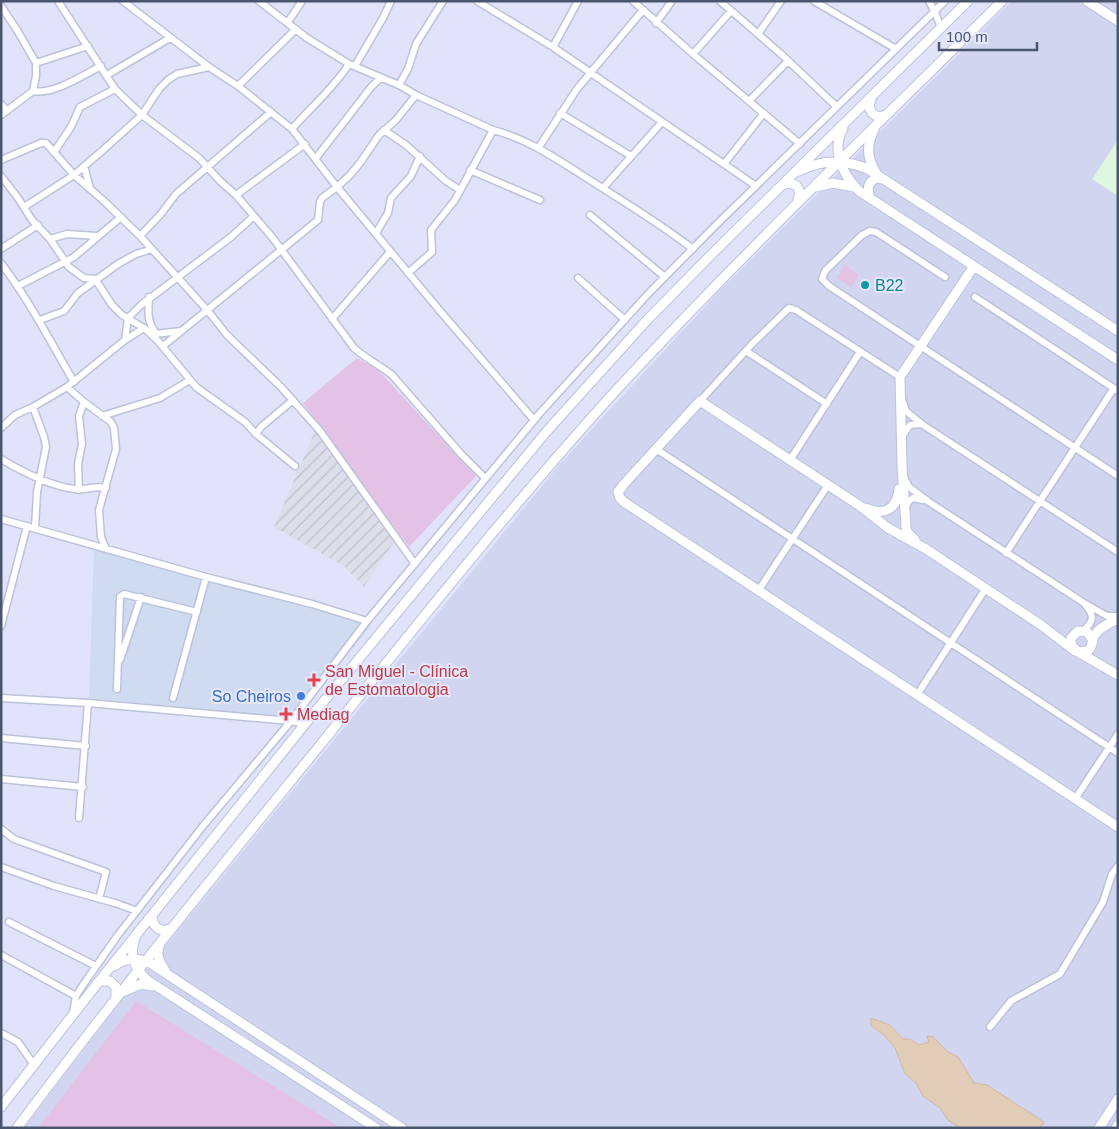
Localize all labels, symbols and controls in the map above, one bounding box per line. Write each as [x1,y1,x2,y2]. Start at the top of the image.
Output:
scale bar [939,20,1036,52]
text: 100 m [946,28,988,45]
place label: B22 [875,277,904,294]
marker: B22 [859,279,871,291]
place label: San Miguel - Clínica de Estomatologia [325,663,468,698]
marker: San Miguel - Clínica de Estomatologia [307,673,321,687]
place label: So Cheiros [212,688,291,705]
marker: So Cheiros [295,690,307,702]
place label: Mediag [297,706,349,723]
marker: Mediag [279,707,293,721]

